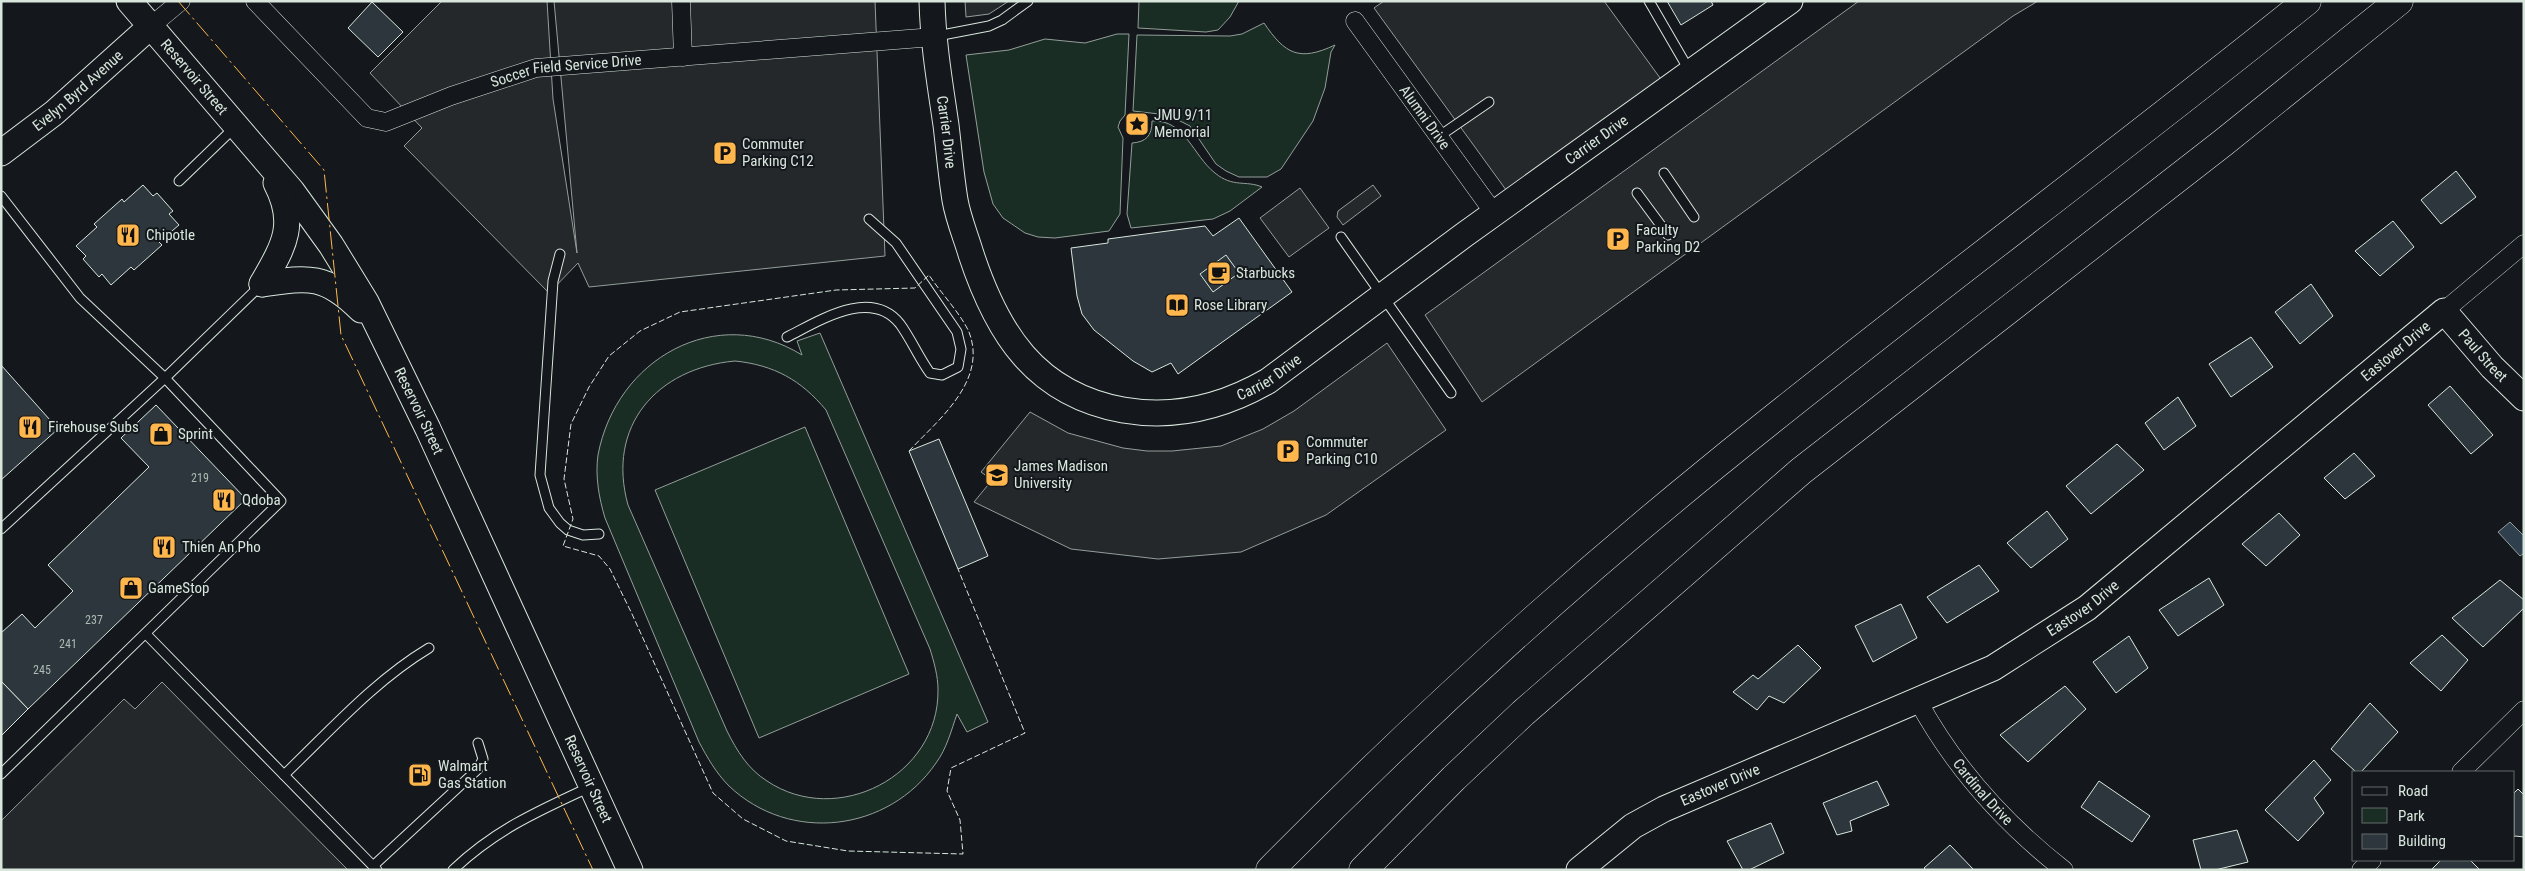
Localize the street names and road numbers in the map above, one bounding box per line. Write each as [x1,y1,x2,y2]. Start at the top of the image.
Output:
street label: Reservoir Street [157,35,232,118]
street label: Evelyn Byrd Avenue [29,46,127,135]
street label: Soccer Field Service Drive [488,51,642,91]
street label: Alumni Drive [1396,82,1454,153]
street label: Carrier Drive [933,94,960,170]
street label: Carrier Drive [1562,111,1632,169]
street label: Eastover Drive [2357,317,2434,385]
street label: Paul Street [2455,325,2511,386]
street label: Carrier Drive [1234,350,1305,404]
street label: Reservoir Street [390,365,447,457]
street label: Eastover Drive [2044,576,2123,640]
street label: Reservoir Street [560,732,616,825]
street label: Cardinal Drive [1949,755,2017,829]
street label: Eastover Drive [1678,760,1762,810]

